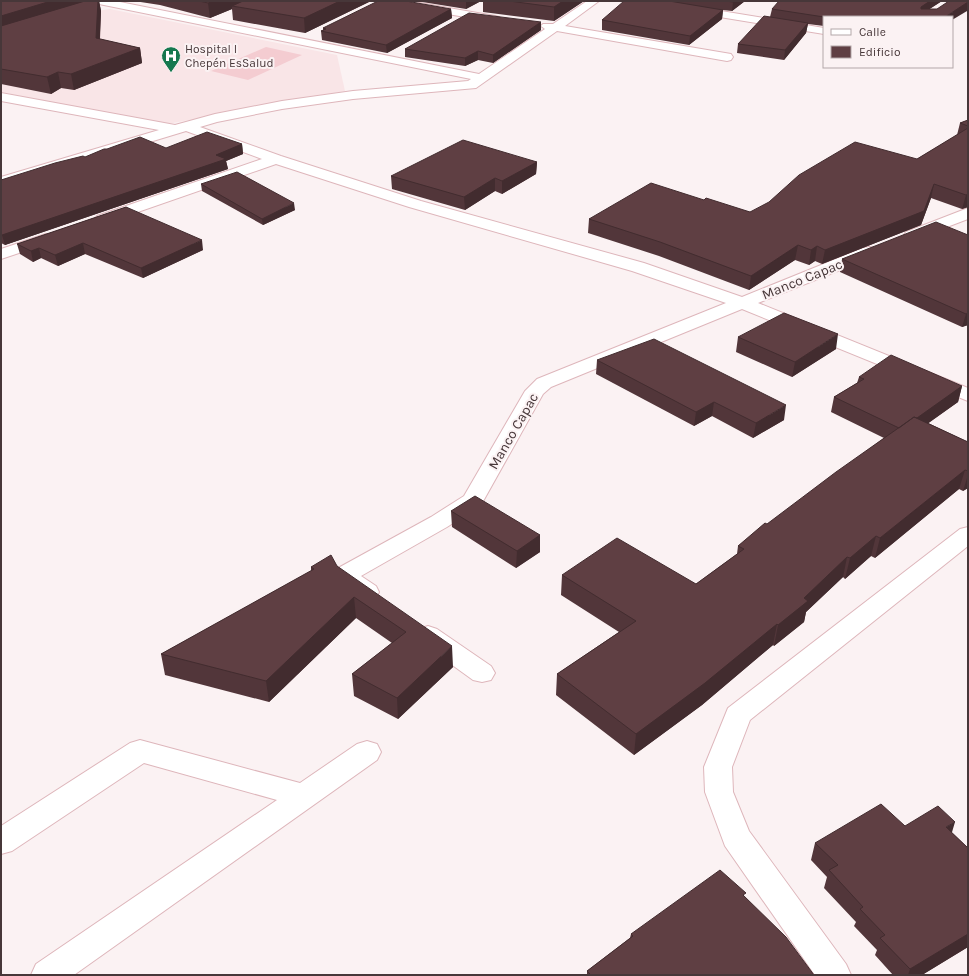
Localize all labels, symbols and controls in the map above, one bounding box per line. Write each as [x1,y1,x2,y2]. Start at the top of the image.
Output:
legend [823,16,953,68]
text: Calle [859,25,886,39]
place label: Hospital I Chepén EsSalud [185,42,274,70]
hospital icon: Hospital I Chepén EsSalud [160,45,182,73]
text: Edificio [859,45,900,59]
street label: Manco Capac [759,256,845,303]
street label: Manco Capac [485,390,542,473]

